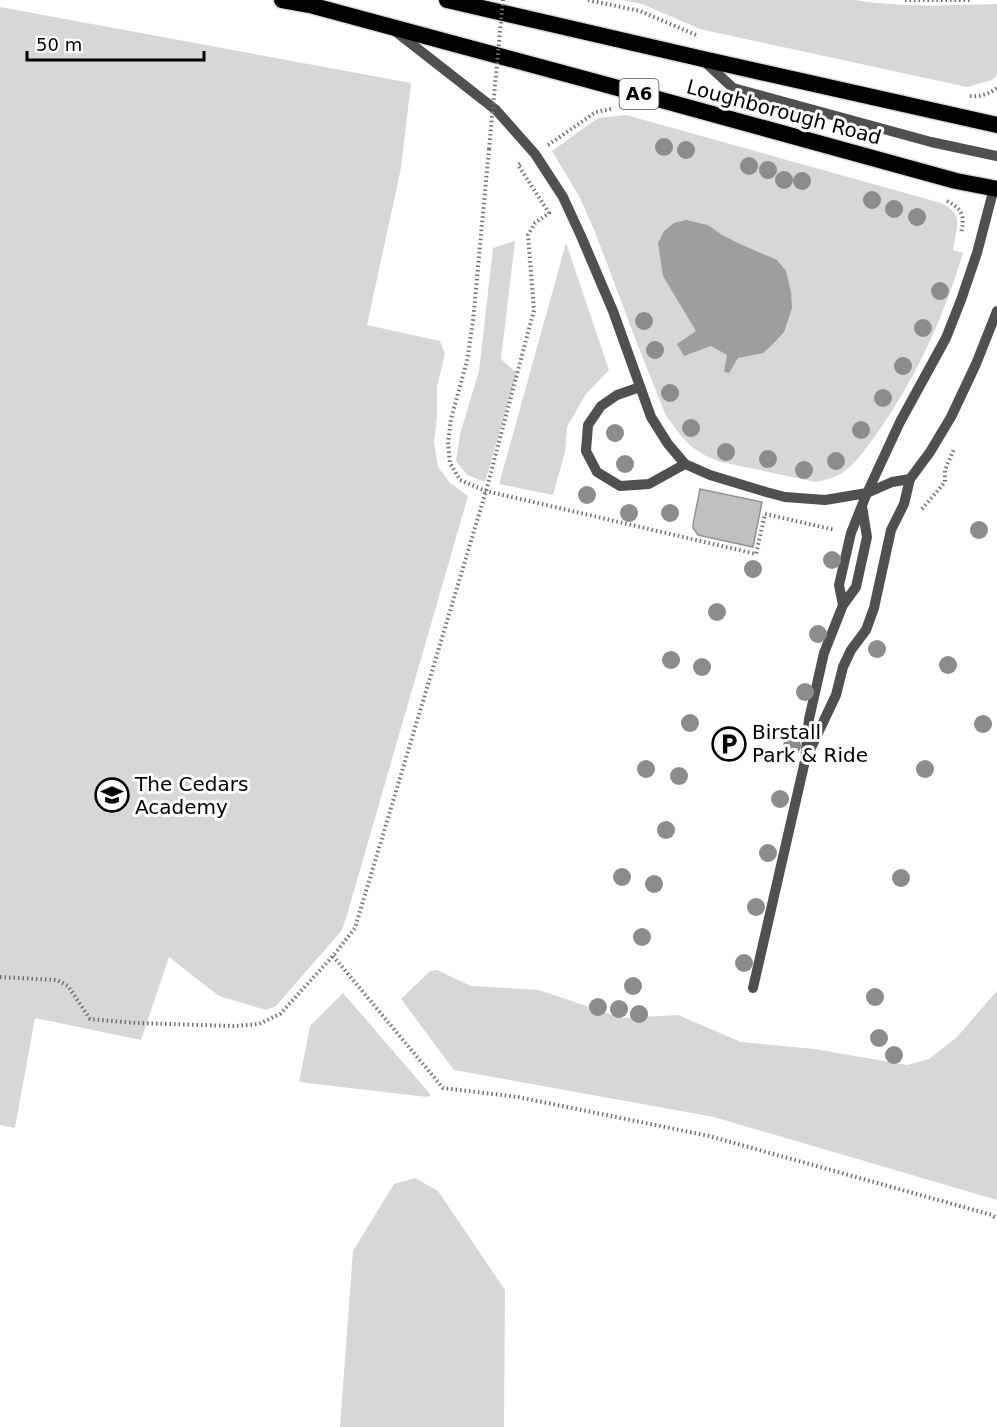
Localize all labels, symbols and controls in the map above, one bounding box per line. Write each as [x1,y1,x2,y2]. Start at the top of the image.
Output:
scale bar [27,24,204,62]
text: 50 m [36,34,82,55]
street label: Loughborough Road [684,74,884,150]
road number: A6 [620,79,658,109]
place label: Birstall Park & Ride [752,720,868,767]
parking icon: Birstall Park & Ride [711,726,747,762]
place label: The Cedars Academy [134,772,248,819]
school or university icon: The Cedars Academy [94,777,130,813]

